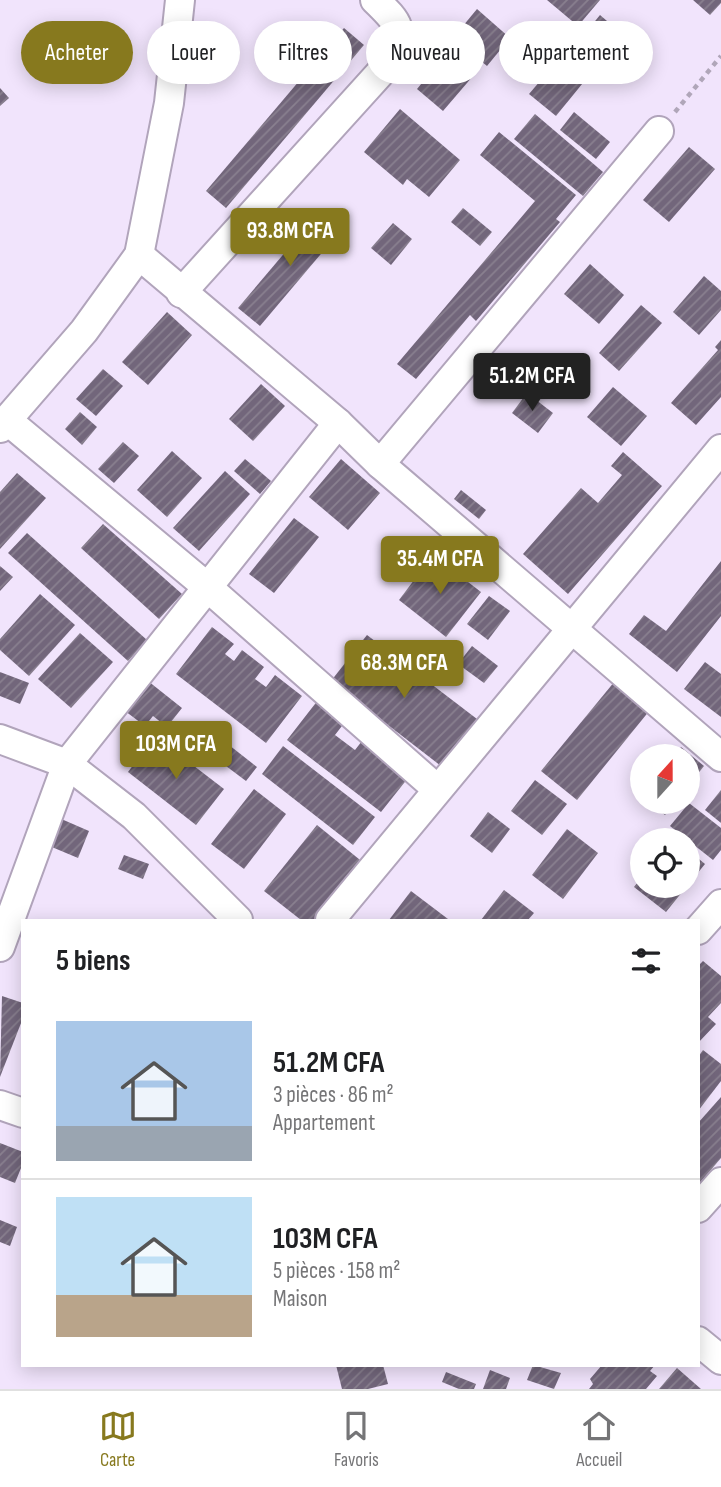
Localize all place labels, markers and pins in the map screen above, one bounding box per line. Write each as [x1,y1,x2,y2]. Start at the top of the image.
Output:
pin: 93.8M CFA [210,208,370,268]
pin: 51.2M CFA [452,354,612,413]
pin: 35.4M CFA [360,536,520,596]
pin: 68.3M CFA [324,640,484,700]
pin: 103M CFA [104,722,248,781]

